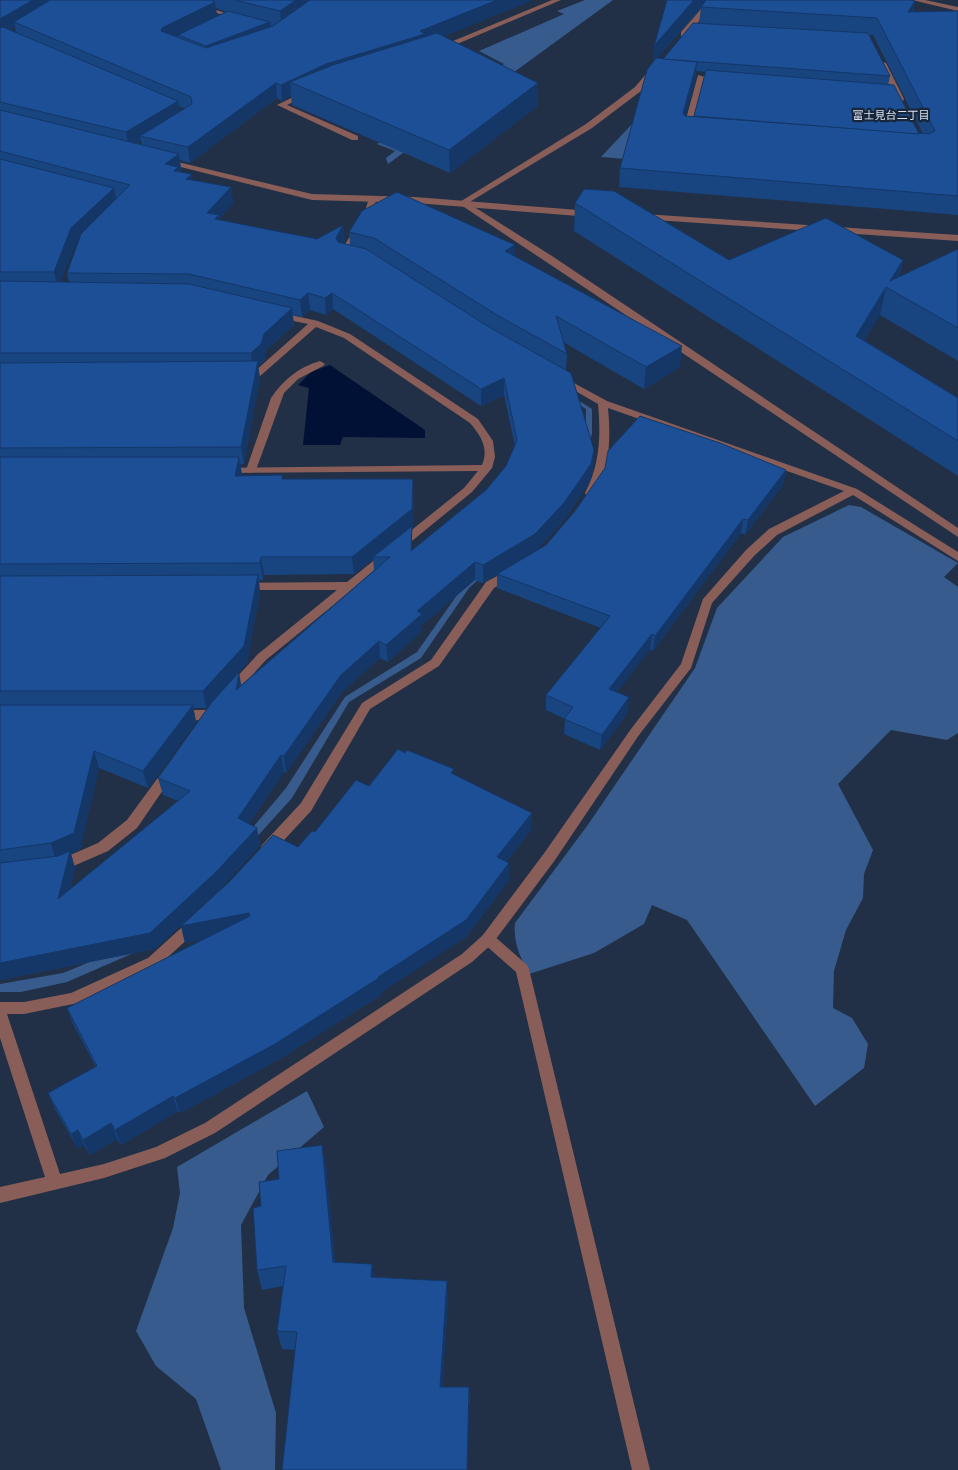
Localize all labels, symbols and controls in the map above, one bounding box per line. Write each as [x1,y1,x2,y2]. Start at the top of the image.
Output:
district label: 富士見台二丁目 [853,108,930,123]

